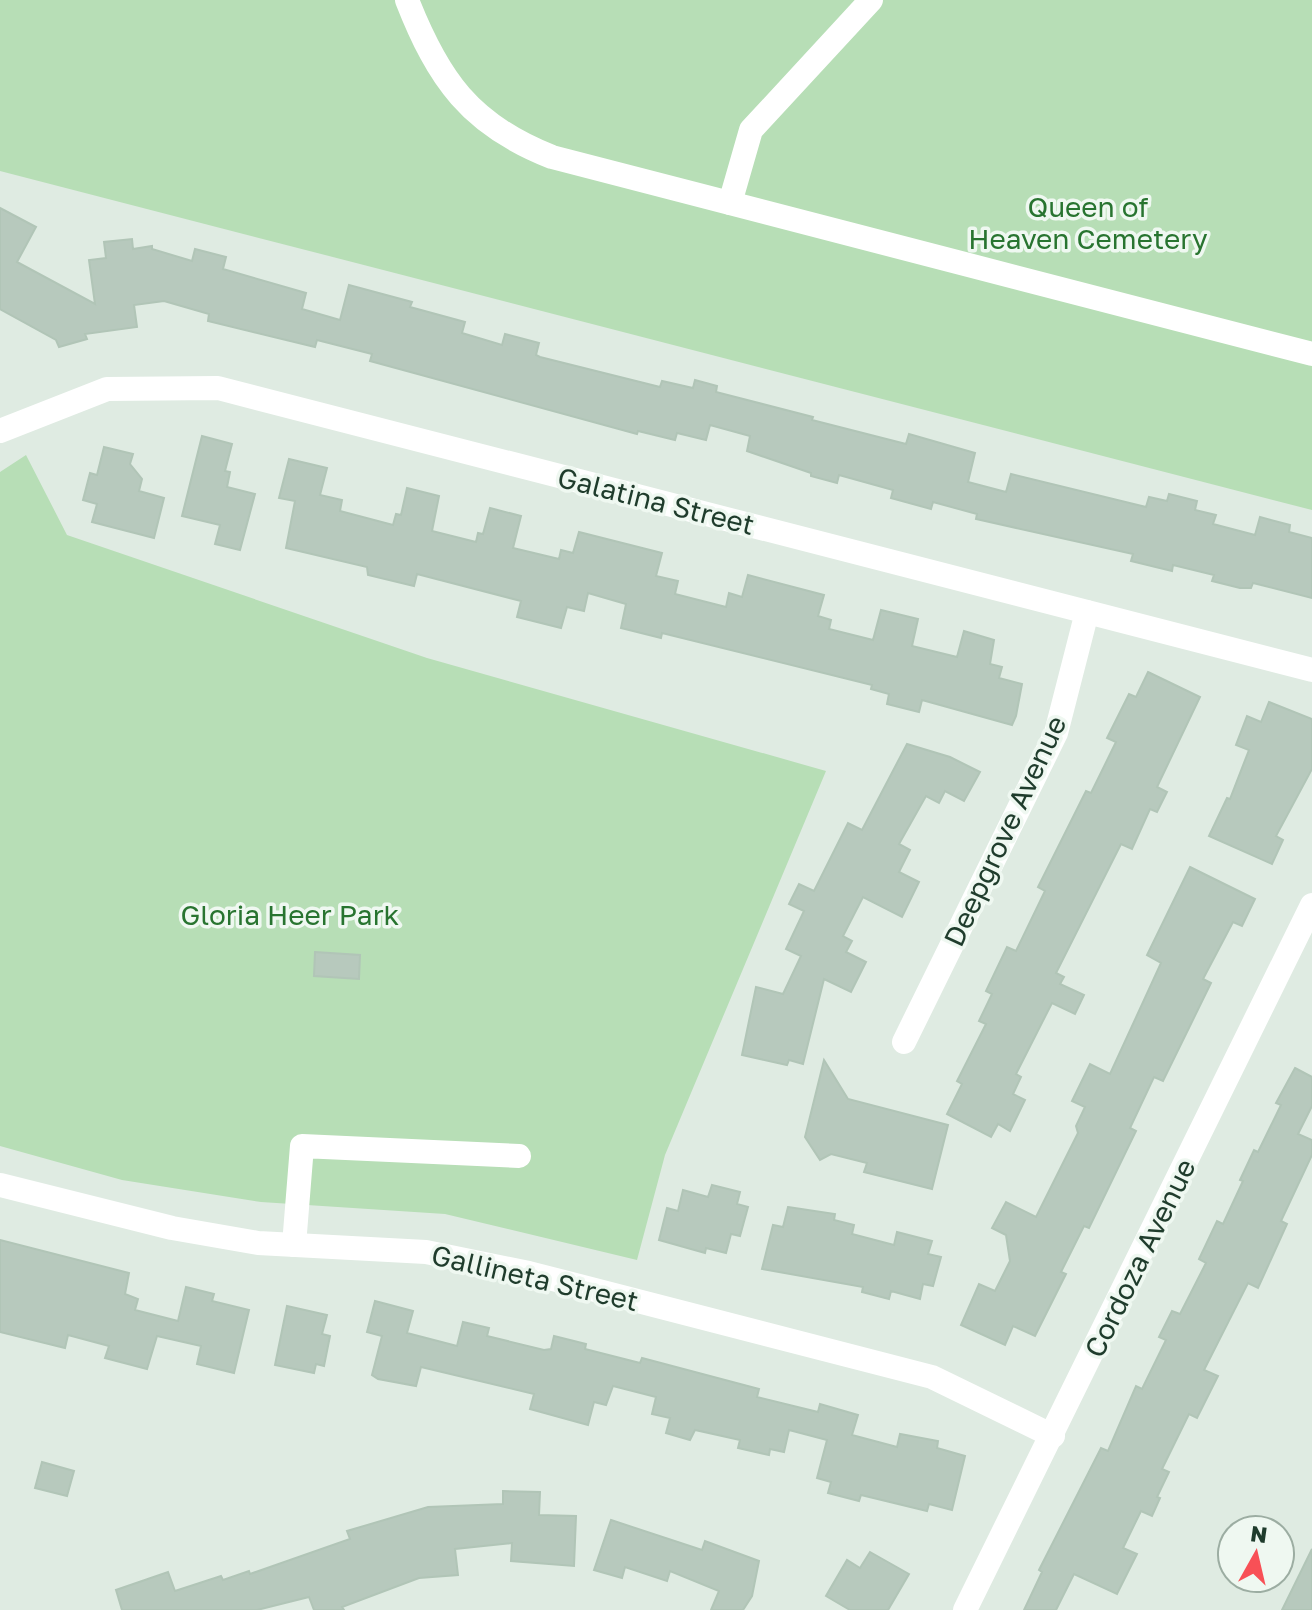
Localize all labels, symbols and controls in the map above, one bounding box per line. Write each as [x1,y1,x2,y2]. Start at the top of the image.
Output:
park label: Queen of Heaven Cemetery [968,190,1208,255]
street label: Galatina Street [554,460,758,541]
street label: Deepgrove Avenue [937,710,1072,951]
park label: Gloria Heer Park [181,898,400,931]
street label: Cordoza Avenue [1077,1153,1202,1362]
street label: Gallineta Street [428,1238,642,1317]
north arrow [1216,1514,1296,1594]
text: N [1249,1519,1269,1548]

